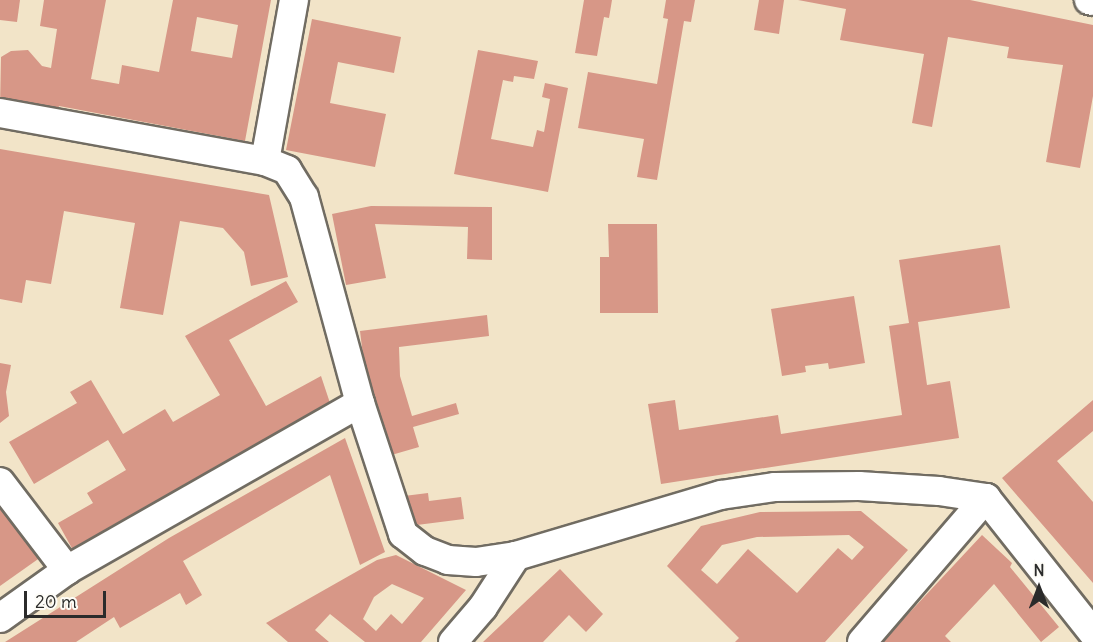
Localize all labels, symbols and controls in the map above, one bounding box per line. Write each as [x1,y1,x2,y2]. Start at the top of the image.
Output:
north arrow [1009,558,1069,618]
text: N [1033,560,1045,580]
scale bar [27,579,110,617]
text: 20 m [35,590,77,613]

